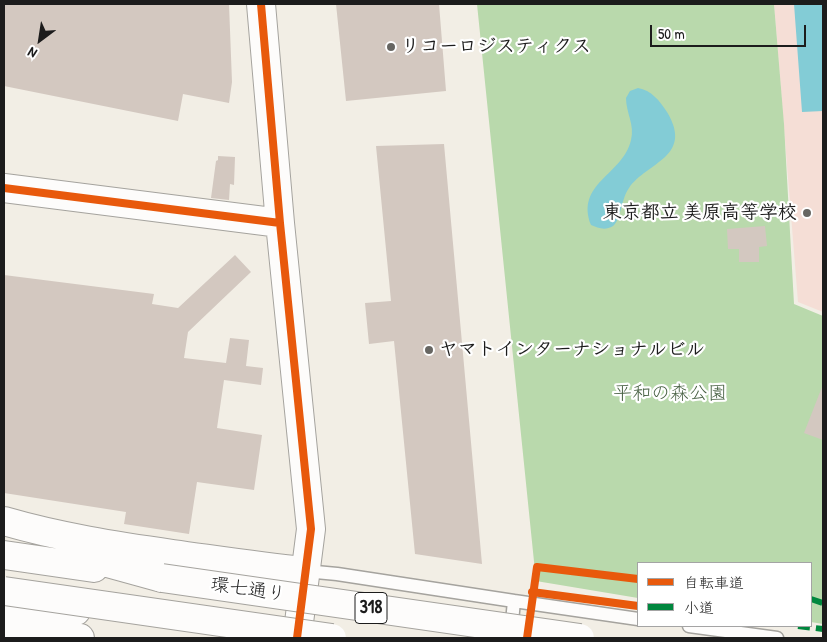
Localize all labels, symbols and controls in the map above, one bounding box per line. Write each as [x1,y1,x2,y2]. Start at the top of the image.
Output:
north arrow [15,15,65,65]
scale bar [652,15,808,47]
text: 50 m [658,23,685,44]
place label: リコーロジスティクス [401,36,591,58]
marker: リコーロジスティクス [385,41,397,53]
text: N [24,43,40,63]
place label: 東京都立 美原高等学校 [603,202,797,224]
marker: 東京都立 美原高等学校 [801,207,813,219]
place label: ヤマトインターナショナルビル [439,339,705,361]
marker: ヤマトインターナショナルビル [423,344,435,356]
park label: 平和の森公園 [613,383,727,405]
legend [637,562,812,627]
text: 自転車道 [684,572,744,593]
street label: 環七通り [209,573,287,607]
road number: 318 [355,592,387,624]
text: 小道 [684,597,714,618]

